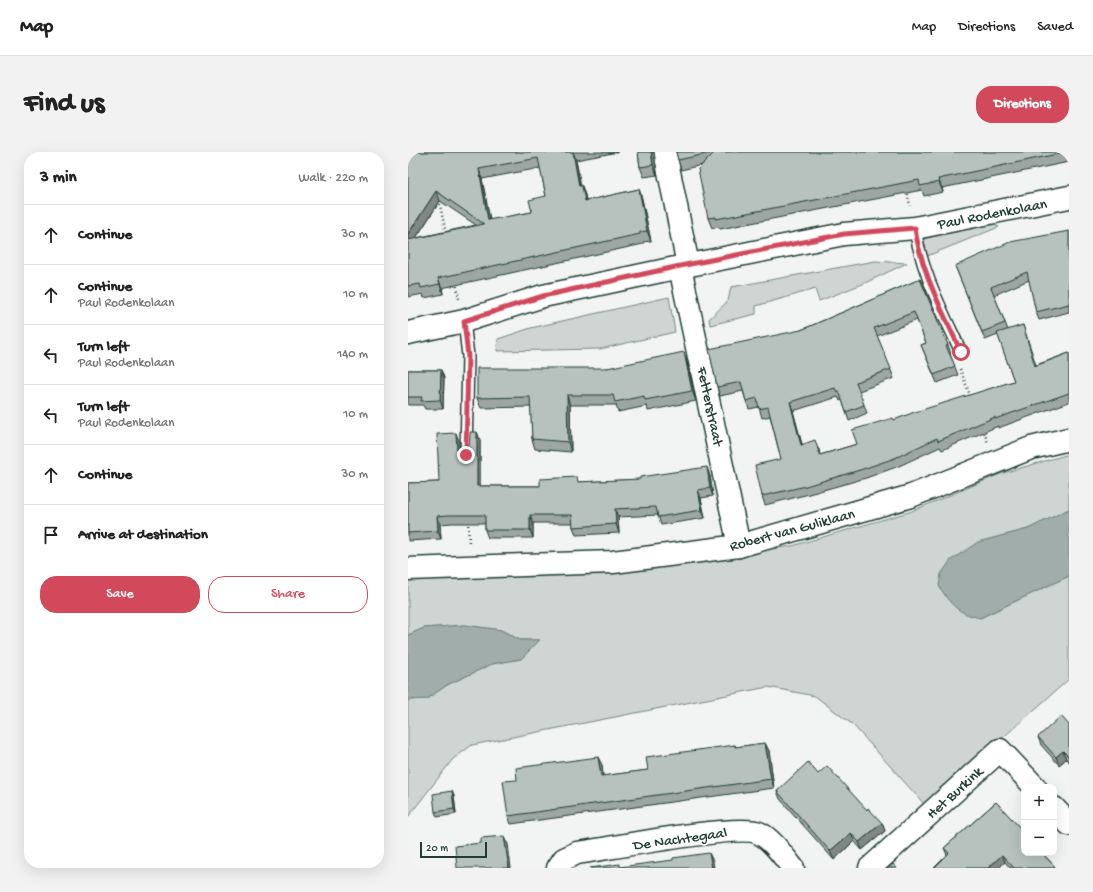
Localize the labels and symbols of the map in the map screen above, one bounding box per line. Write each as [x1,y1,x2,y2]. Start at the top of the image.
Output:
street label: Paul Rodenkolaan [935,196,1049,235]
route start [952,343,970,361]
street label: Fetterstraat [692,364,727,449]
route end [457,446,475,464]
street label: Robert van Guliklaan [728,506,857,556]
street label: Het Burkink [923,763,988,824]
street label: De Nachtegaal [631,824,728,856]
scale bar [420,840,487,859]

